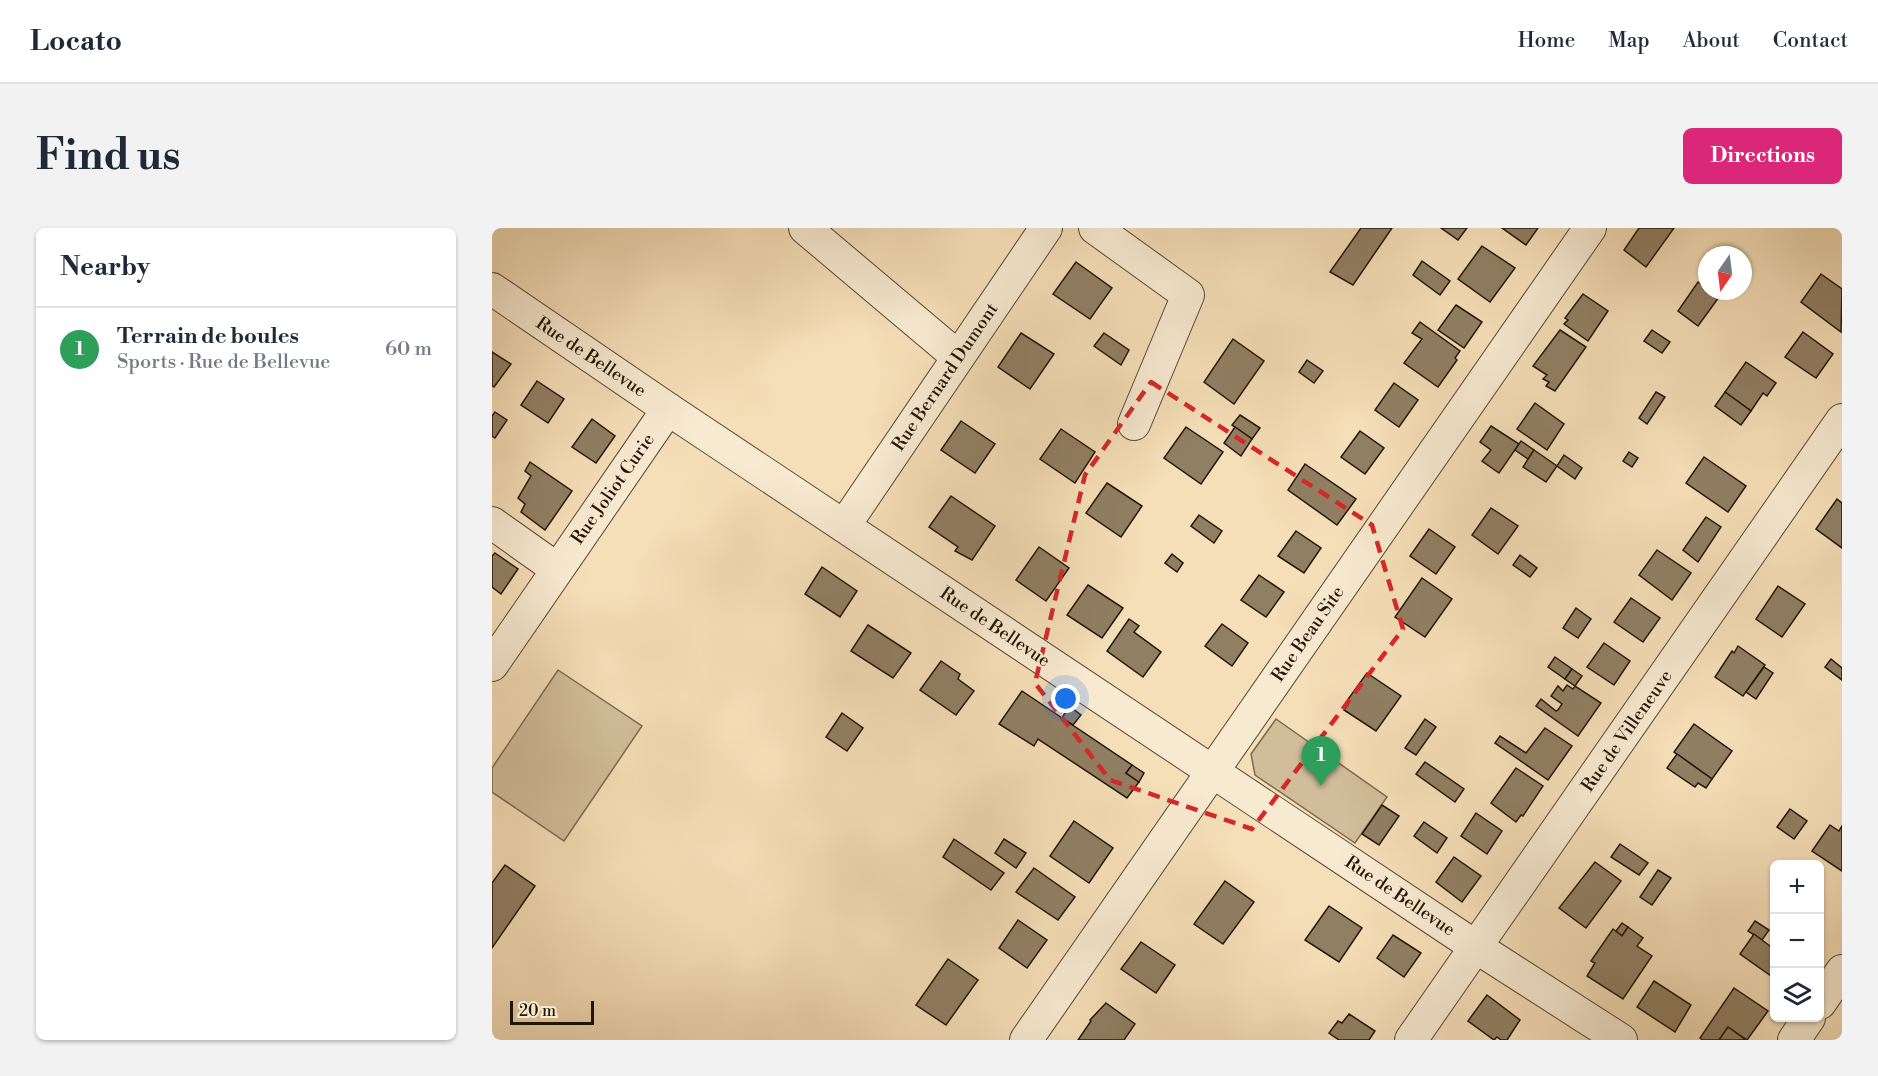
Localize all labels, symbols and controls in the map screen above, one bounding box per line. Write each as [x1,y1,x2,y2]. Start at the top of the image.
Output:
text: Locato [30,24,122,59]
text: Home [1518,28,1575,54]
text: Map [1608,28,1650,54]
text: About [1683,28,1740,54]
text: Contact [1773,28,1848,54]
button: Directions [1683,128,1842,184]
text: Find us [36,130,180,183]
north arrow [1698,246,1752,300]
text: Nearby [60,251,150,283]
street label: Rue Bernard Dumont [887,298,1004,456]
street label: Rue de Bellevue [531,312,651,402]
text: Terrain de boules [117,323,299,350]
text: 1 [75,337,84,362]
text: 60 m [385,337,432,362]
text: Sports · Rue de Bellevue [117,350,330,375]
street label: Rue Joliot Curie [566,429,660,549]
street label: Rue de Bellevue [935,582,1055,672]
street label: Rue Beau Site [1267,582,1349,686]
street label: Rue de Villeneuve [1576,665,1678,797]
your location [1051,684,1080,713]
pin: 1 [1302,736,1340,786]
street label: Rue de Bellevue [1340,851,1460,941]
map controls [1770,860,1824,1022]
button: + [1770,860,1824,914]
button: − [1770,914,1824,968]
button: layers [1770,968,1824,1022]
scale bar [510,998,594,1026]
text: 20 m [519,1001,556,1021]

